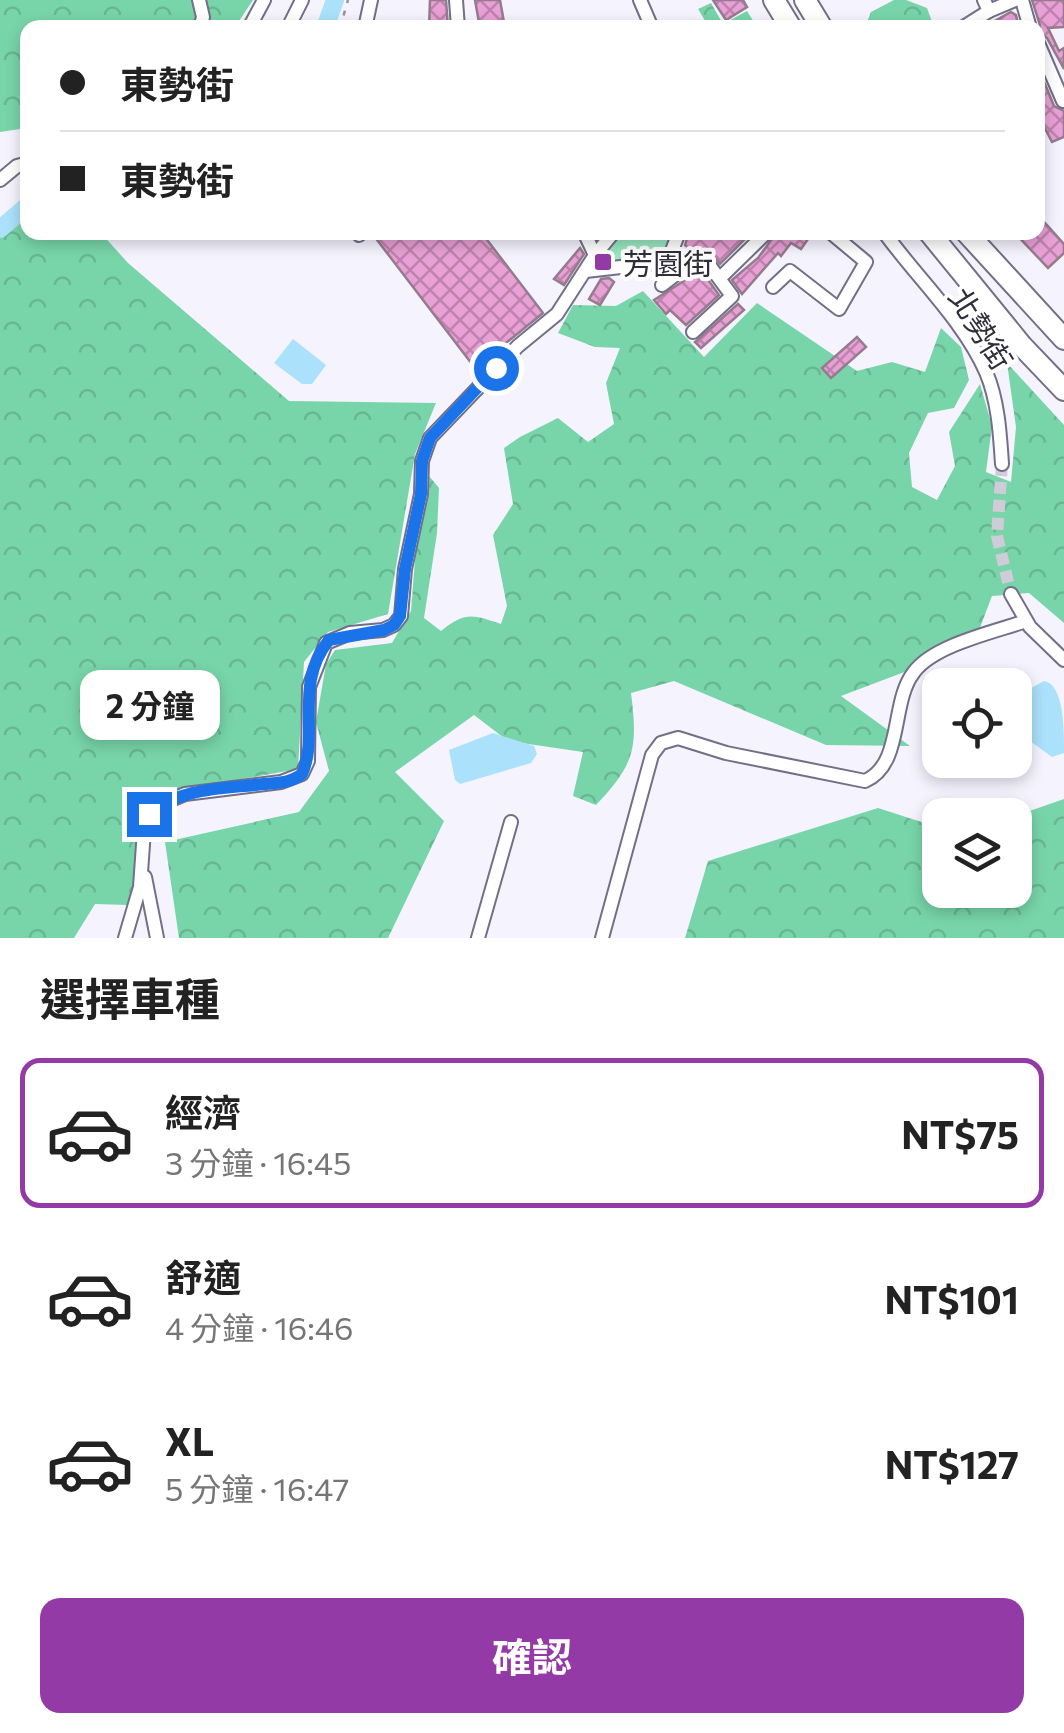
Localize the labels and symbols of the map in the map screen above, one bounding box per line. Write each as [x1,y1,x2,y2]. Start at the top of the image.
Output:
place label: 芳園街 [623,244,713,281]
marker: 芳園街 [592,251,614,273]
street label: 北勢街 [942,280,1022,376]
route start [474,346,519,391]
callout: 2 分鐘 [79,669,219,739]
route end [127,792,172,837]

